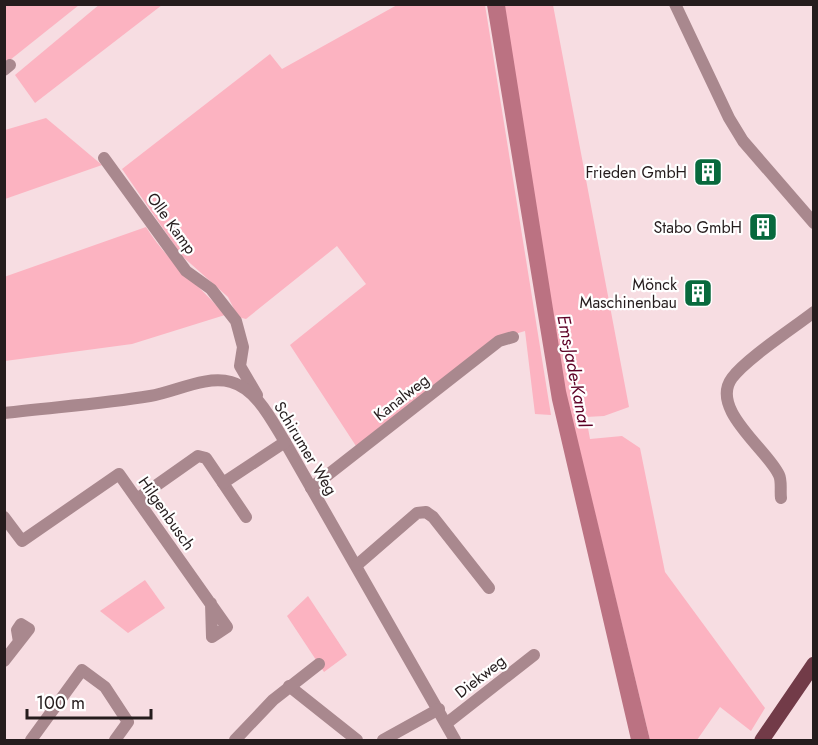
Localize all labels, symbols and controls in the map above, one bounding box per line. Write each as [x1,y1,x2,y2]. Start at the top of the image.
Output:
building icon: Frieden GmbH [692,156,724,188]
place label: Frieden GmbH [585,161,687,184]
street label: Olle Kamp [141,188,202,259]
building icon: Stabo GmbH [747,211,779,243]
place label: Stabo GmbH [654,216,742,239]
place label: Mönck Maschinenbau [579,273,678,314]
building icon: Mönck Maschinenbau [682,277,714,309]
water label: Ems-Jade-Kanal [550,313,598,430]
street label: Kanalweg [369,368,434,426]
street label: Schirumer Weg [268,397,343,500]
street label: Hilgenbusch [133,472,200,555]
street label: Diekweg [450,649,510,703]
scale bar [27,682,152,720]
text: 100 m [36,690,85,716]

